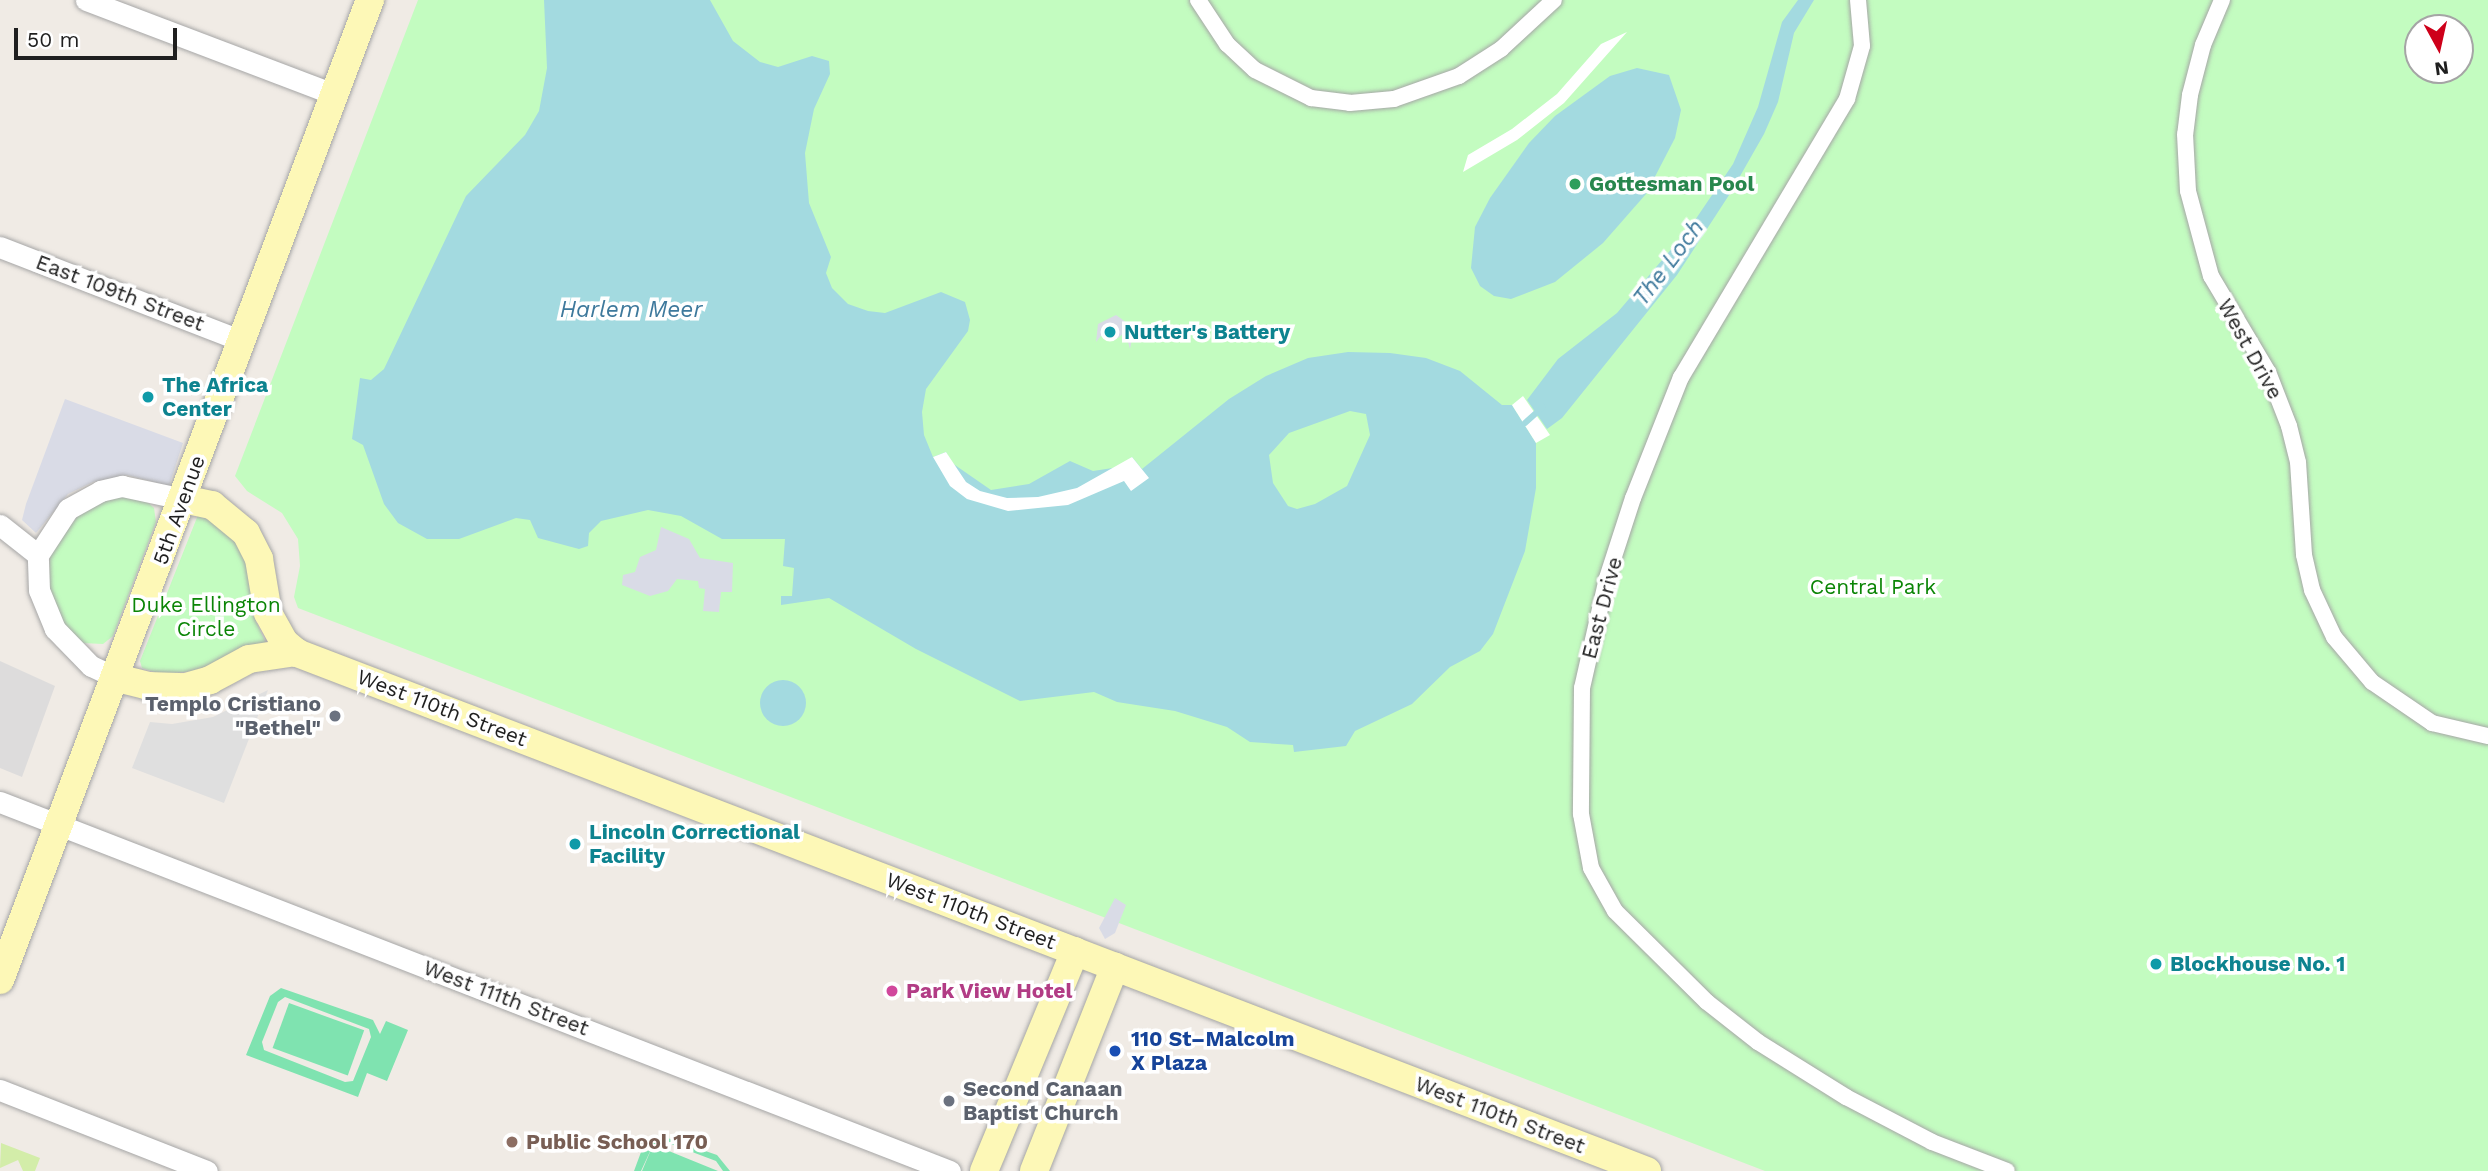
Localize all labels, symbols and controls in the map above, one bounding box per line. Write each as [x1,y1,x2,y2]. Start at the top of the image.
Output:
scale bar [18,14,180,58]
north arrow [2404,14,2474,84]
text: 50 m [27,27,79,52]
text: N [2433,56,2450,81]
place label: Gottesman Pool [1589,171,1754,197]
marker: Gottesman Pool [1567,176,1583,192]
water label: The Loch [1628,215,1710,311]
street label: East 109th Street [32,249,208,337]
street label: West Drive [2212,294,2288,404]
water label: Harlem Meer [560,296,702,324]
place label: Nutter's Battery [1124,319,1290,345]
marker: Nutter's Battery [1102,324,1118,340]
place label: The Africa Center [162,372,269,422]
marker: The Africa Center [140,389,156,405]
street label: 5th Avenue [147,451,211,569]
street label: East Drive [1576,554,1628,662]
park label: Central Park [1809,574,1937,600]
park label: Duke Ellington Circle [131,592,281,642]
street label: West 110th Street [353,664,531,752]
place label: Templo Cristiano "Bethel" [145,691,321,741]
marker: Templo Cristiano "Bethel" [327,708,343,724]
place label: Lincoln Correctional Facility [589,819,800,869]
marker: Lincoln Correctional Facility [567,836,583,852]
street label: West 110th Street [882,867,1060,955]
place label: Blockhouse No. 1 [2170,951,2346,977]
street label: West 111th Street [420,955,592,1041]
marker: Blockhouse No. 1 [2148,956,2164,972]
place label: Park View Hotel [906,978,1074,1004]
marker: Park View Hotel [884,983,900,999]
place label: 110 St–Malcolm X Plaza [1131,1026,1295,1076]
marker: 110 St–Malcolm X Plaza [1105,1041,1125,1061]
street label: West 110th Street [1411,1071,1589,1159]
place label: Second Canaan Baptist Church [963,1076,1123,1126]
marker: Second Canaan Baptist Church [941,1093,957,1109]
place label: Public School 170 [526,1129,708,1155]
marker: Public School 170 [504,1134,520,1150]

